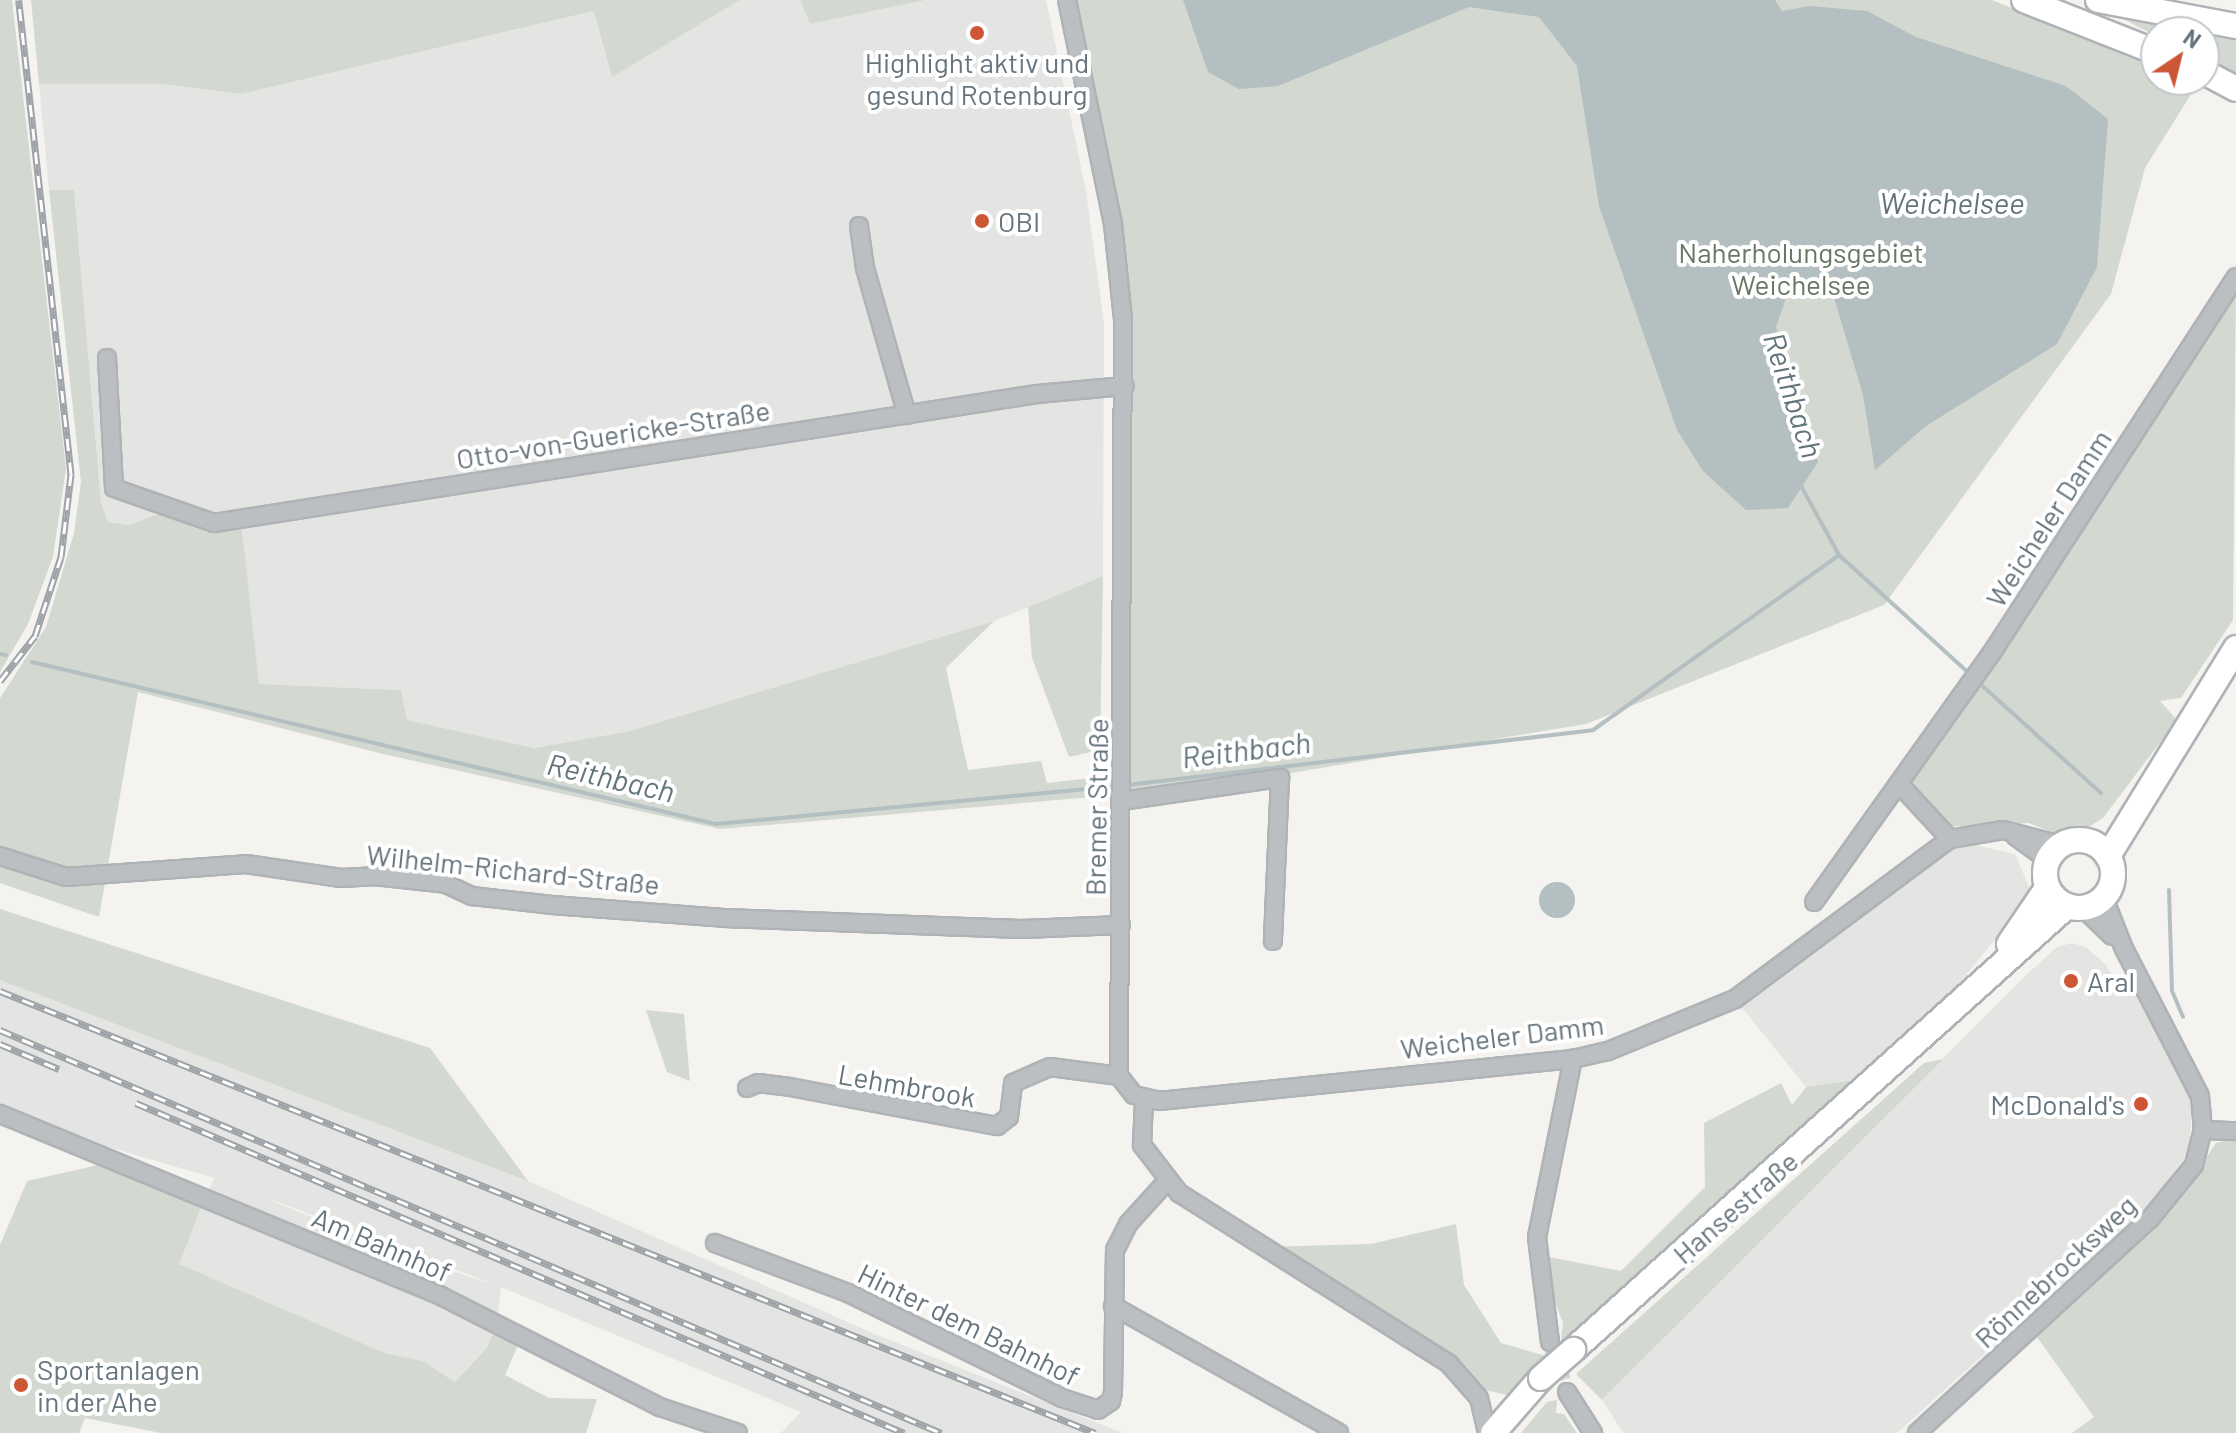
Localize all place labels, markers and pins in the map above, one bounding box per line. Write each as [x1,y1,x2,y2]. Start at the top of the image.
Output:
marker: Highlight aktiv und gesund Rotenburg [968,24,986,42]
place label: Highlight aktiv und gesund Rotenburg [865,45,1089,111]
place label: OBI [998,204,1040,238]
marker: OBI [973,212,991,230]
place label: Aral [2087,964,2135,998]
marker: Aral [2062,972,2080,990]
place label: McDonald's [1990,1087,2125,1121]
marker: McDonald's [2132,1095,2150,1113]
place label: Sportanlagen in der Ahe [37,1352,200,1418]
marker: Sportanlagen in der Ahe [12,1376,30,1394]

